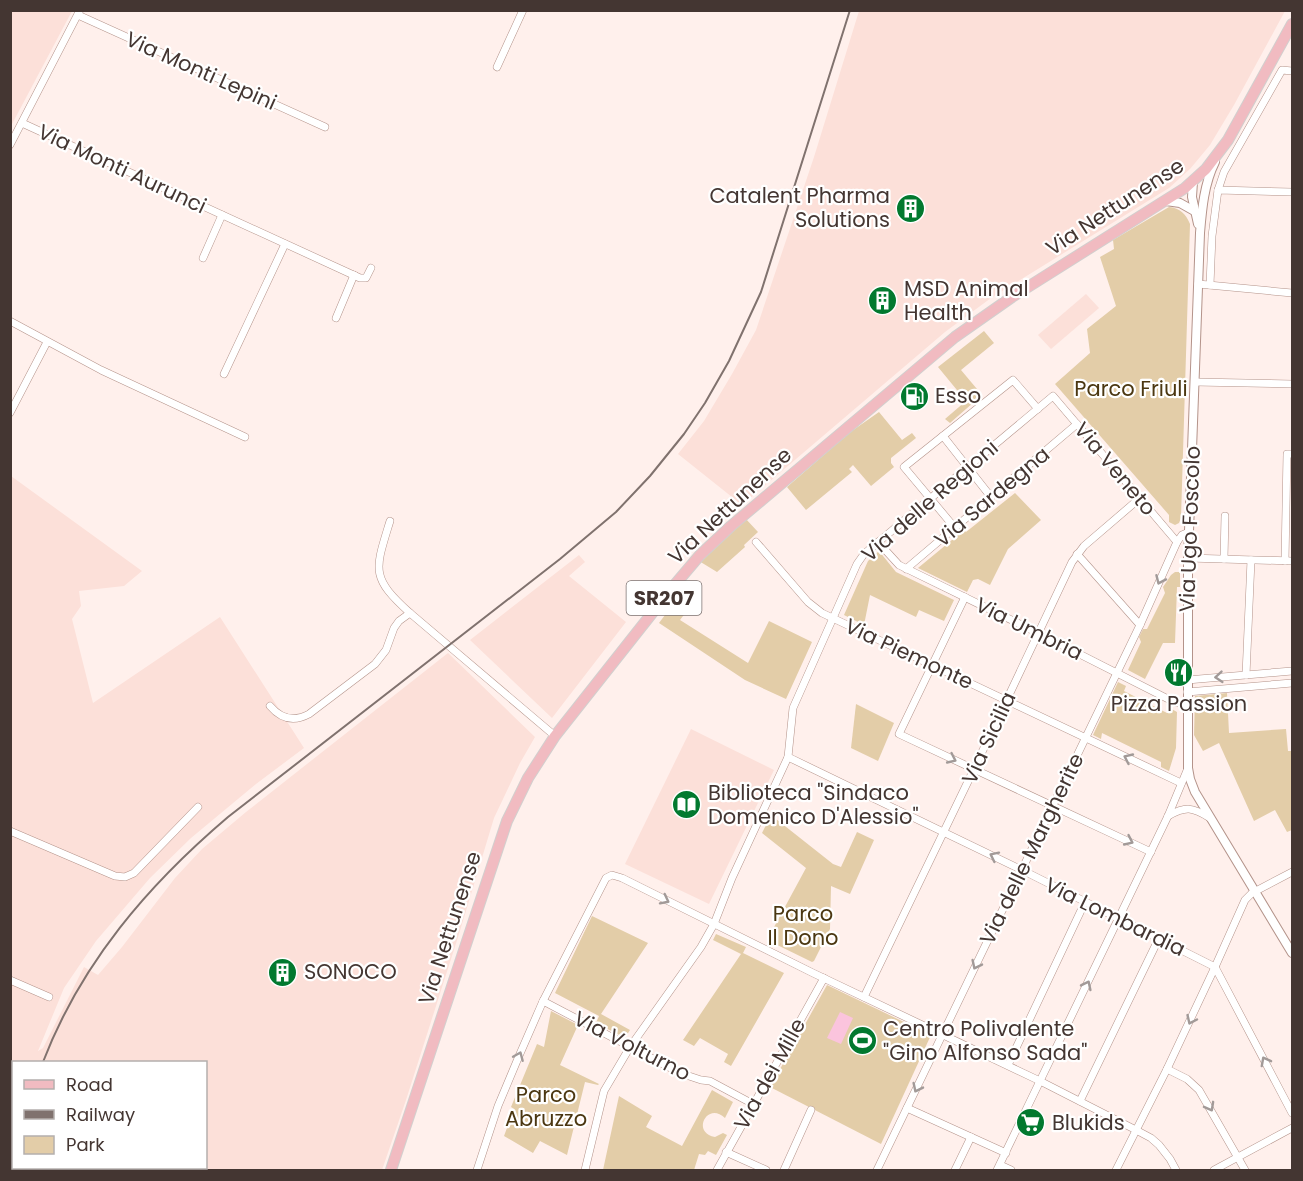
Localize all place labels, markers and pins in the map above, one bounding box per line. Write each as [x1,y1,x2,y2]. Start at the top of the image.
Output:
place label: Catalent Pharma Solutions [709,181,890,234]
building icon: Catalent Pharma Solutions [895,192,927,224]
place label: MSD Animal Health [904,274,1029,327]
building icon: MSD Animal Health [867,285,899,317]
fuel station icon: Esso [898,380,930,412]
place label: Esso [935,381,981,410]
restaurant icon: Pizza Passion [1163,657,1195,689]
place label: Pizza Passion [1111,689,1247,718]
place label: Biblioteca "Sindaco Domenico D'Alessio" [708,778,919,831]
library icon: Biblioteca "Sindaco Domenico D'Alessio" [671,789,703,821]
building icon: SONOCO [267,956,299,988]
place label: SONOCO [304,957,397,986]
place label: Centro Polivalente "Gino Alfonso Sada" [883,1014,1087,1067]
sports icon: Centro Polivalente "Gino Alfonso Sada" [846,1025,878,1057]
supermarket icon: Blukids [1015,1107,1047,1139]
place label: Blukids [1052,1108,1125,1137]

